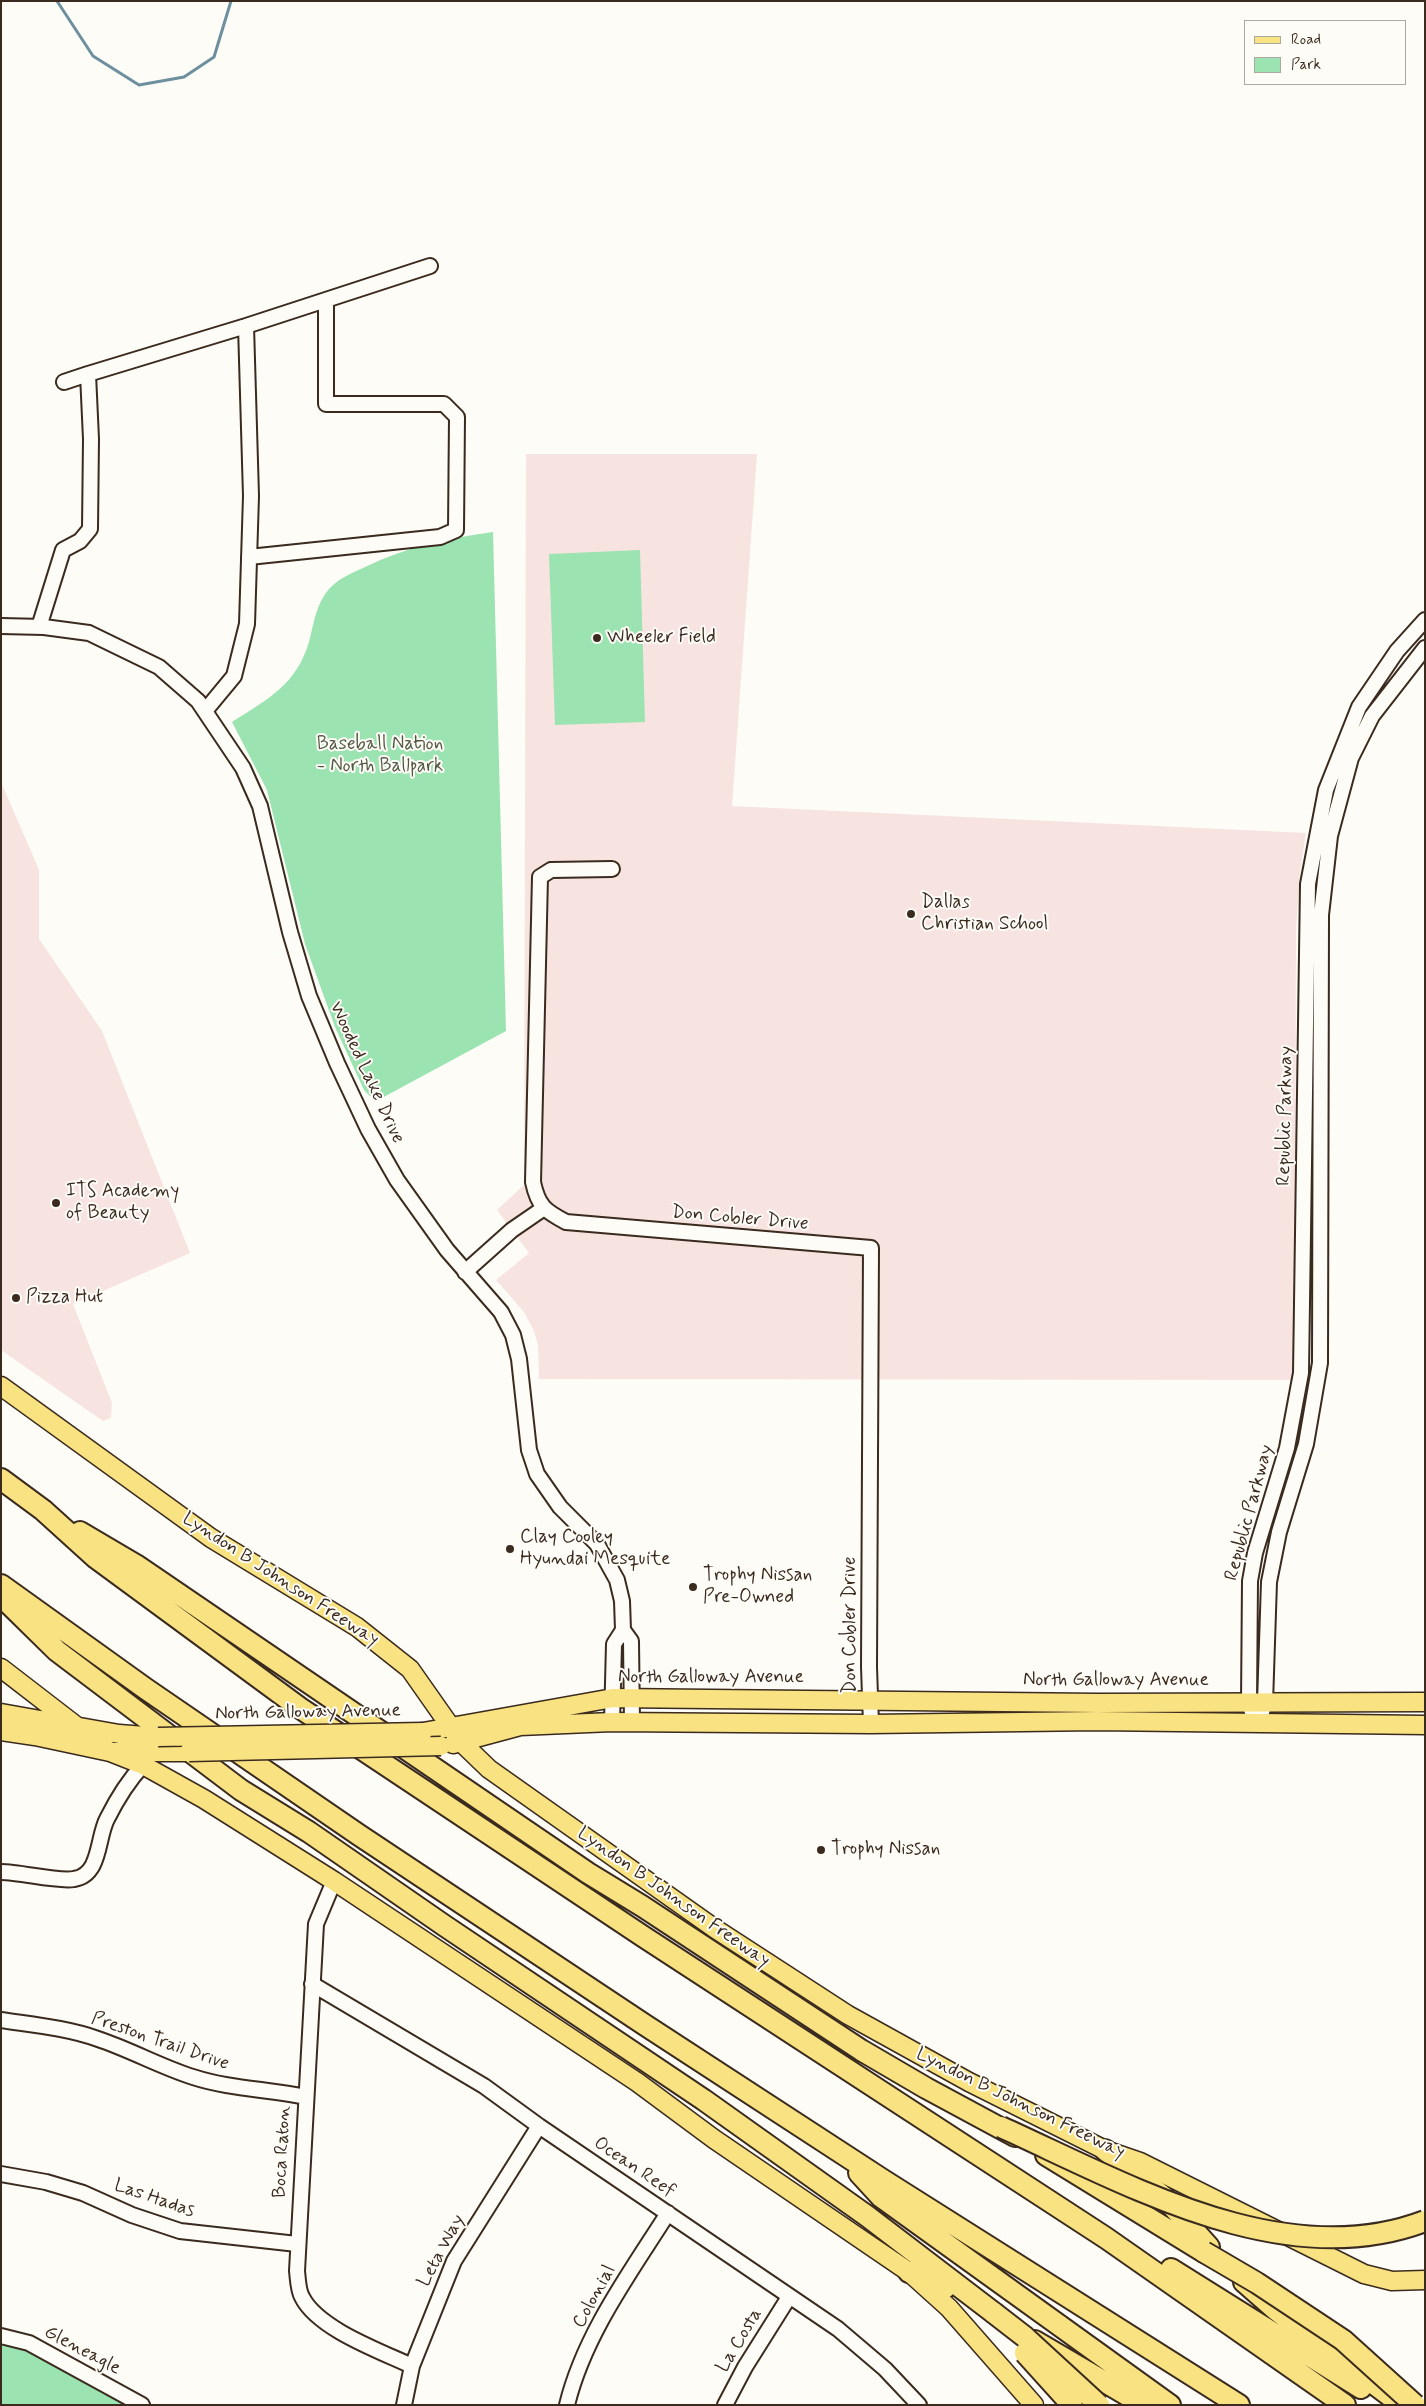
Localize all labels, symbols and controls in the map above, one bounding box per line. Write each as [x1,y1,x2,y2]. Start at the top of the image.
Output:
legend [1244,20,1406,85]
text: Road [1291,30,1321,50]
text: Park [1291,55,1321,75]
place label: Wheeler Field [607,627,716,649]
marker: Wheeler Field [591,632,603,644]
park label: Baseball Nation - North Ballpark [317,734,443,778]
place label: Dallas Christian School [921,892,1048,936]
marker: Dallas Christian School [905,908,917,920]
street label: Wooded Lake Drive [323,998,409,1148]
street label: Republic Parkway [1273,1046,1299,1186]
place label: ITS Academy of Beauty [66,1181,179,1225]
marker: ITS Academy of Beauty [50,1197,62,1209]
street label: Don Cobler Drive [671,1202,809,1236]
place label: Pizza Hut [26,1287,103,1309]
marker: Pizza Hut [10,1292,22,1304]
street label: Republic Parkway [1221,1443,1279,1583]
street label: Lyndon B Johnson Freeway [177,1508,383,1652]
place label: Clay Cooley Hyundai Mesquite [520,1527,670,1571]
marker: Clay Cooley Hyundai Mesquite [504,1543,516,1555]
street label: Don Cobler Drive [840,1556,862,1694]
place label: Trophy Nissan Pre-Owned [703,1565,812,1609]
marker: Trophy Nissan Pre-Owned [687,1581,699,1593]
street label: North Galloway Avenue [618,1667,804,1689]
street label: North Galloway Avenue [1023,1670,1209,1692]
street label: North Galloway Avenue [215,1700,401,1726]
street label: Lyndon B Johnson Freeway [572,1823,774,1973]
place label: Trophy Nissan [831,1839,940,1861]
marker: Trophy Nissan [815,1844,827,1856]
street label: Preston Trail Drive [88,2008,232,2076]
street label: Lyndon B Johnson Freeway [912,2043,1128,2165]
street label: Boca Raton [269,2105,297,2199]
street label: Ocean Reef [589,2132,679,2204]
street label: Las Hadas [111,2175,197,2223]
street label: Leta Way [414,2211,470,2291]
street label: Colonial [568,2262,622,2332]
street label: La Costa [712,2305,768,2377]
street label: Gleneagle [40,2321,124,2381]

